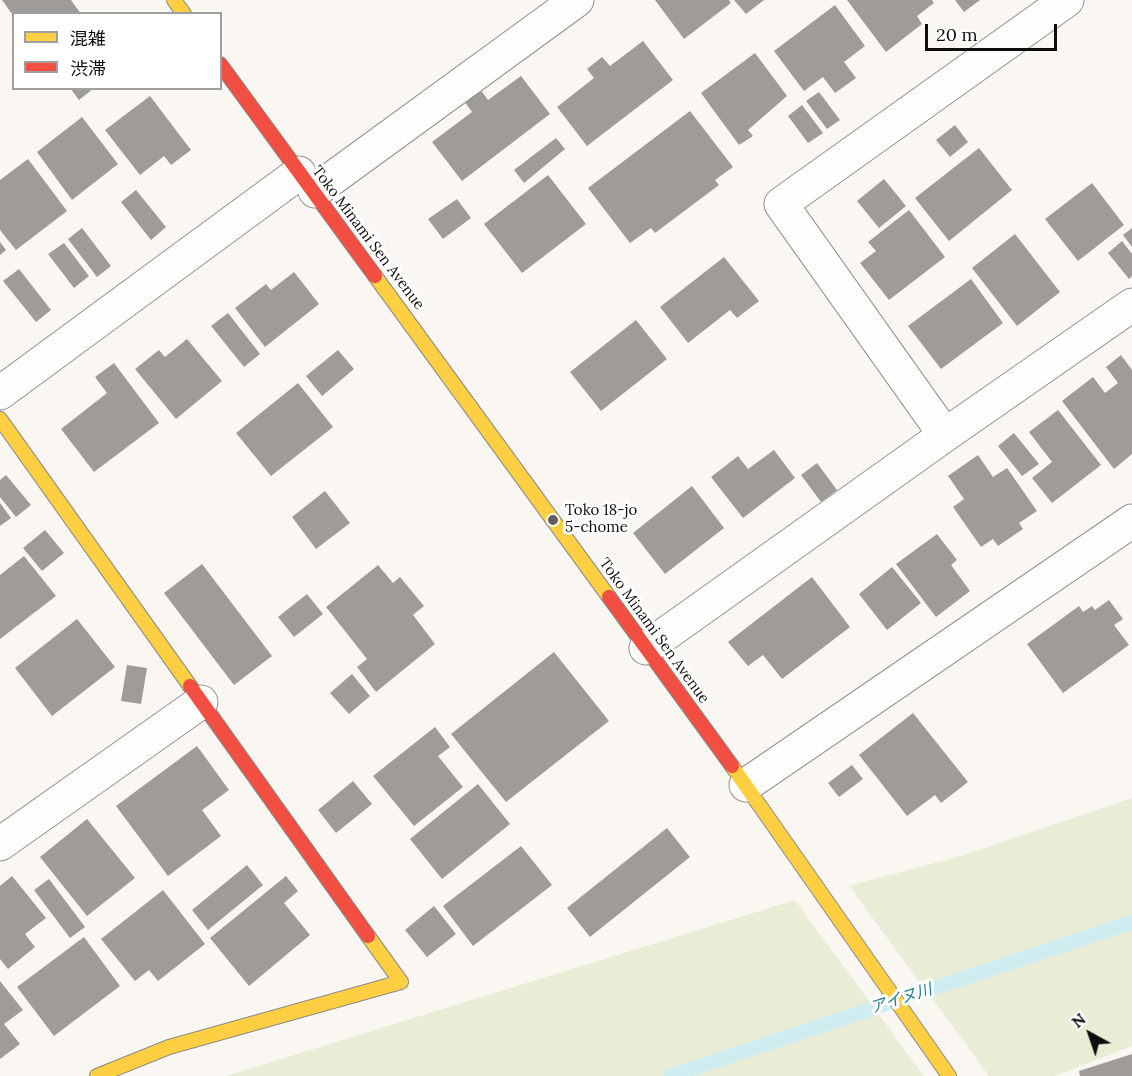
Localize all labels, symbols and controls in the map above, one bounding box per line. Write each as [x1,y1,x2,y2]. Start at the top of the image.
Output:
legend [12,12,222,90]
scale bar [928,12,1060,50]
text: 20 m [936,23,978,46]
text: 混雑 [70,27,106,50]
text: 渋滞 [70,57,106,80]
street label: Toko Minami Sen Avenue [308,163,428,313]
place label: Toko 18-jo 5-chome [565,502,637,537]
marker: Toko 18-jo 5-chome [546,513,560,527]
street label: Toko Minami Sen Avenue [595,555,713,707]
water label: アイヌ川 [868,980,934,1018]
north arrow [1060,1004,1120,1064]
text: N [1067,1009,1090,1032]

